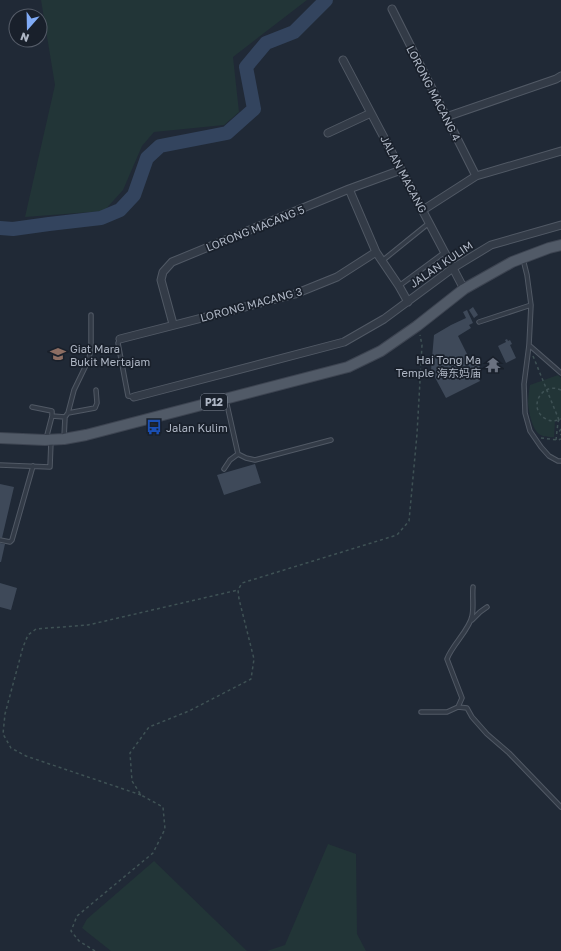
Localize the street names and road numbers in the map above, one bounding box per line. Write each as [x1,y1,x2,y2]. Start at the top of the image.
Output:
street label: LORONG MACANG 4 [404,43,464,143]
street label: JALAN MACANG [378,133,430,215]
street label: LORONG MACANG 5 [204,202,306,254]
street label: JALAN KULIM [407,238,475,290]
street label: LORONG MACANG 3 [199,284,303,324]
road number: P12 [201,394,227,410]

